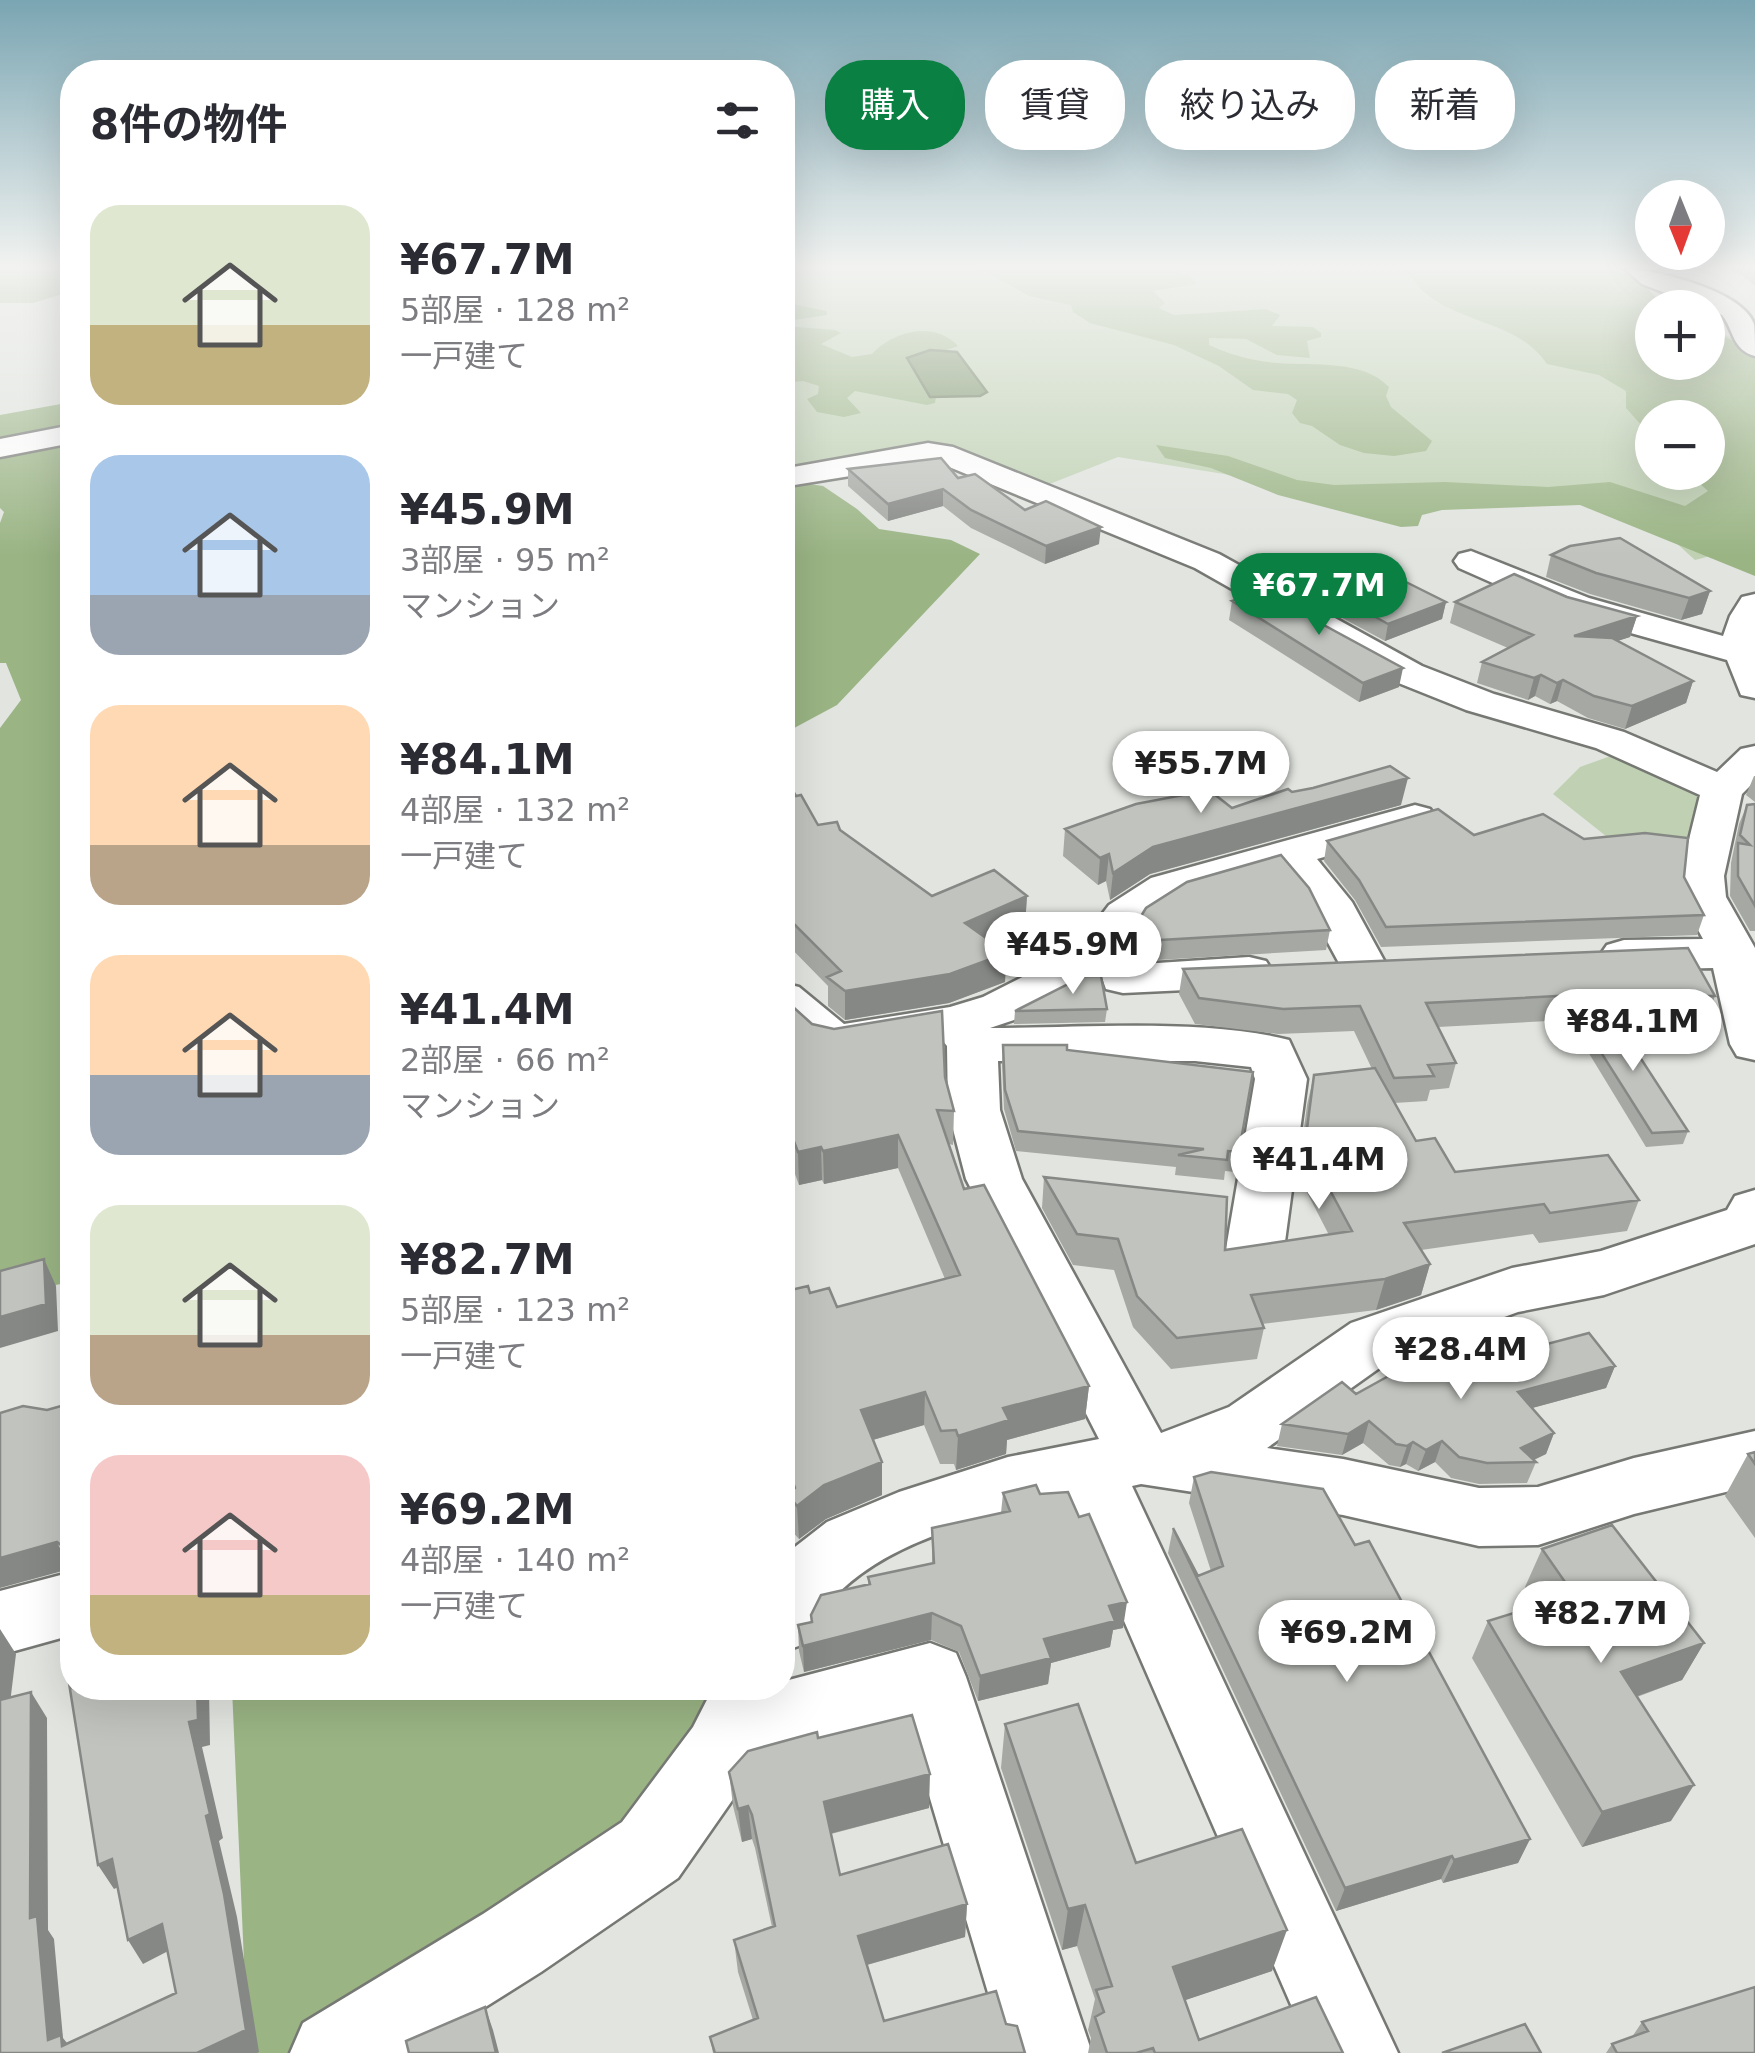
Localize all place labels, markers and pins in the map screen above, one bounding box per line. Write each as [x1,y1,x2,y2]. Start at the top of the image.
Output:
pin: ¥67.7M [1238,553,1400,638]
pin: ¥55.7M [1120,731,1282,816]
pin: ¥45.9M [992,912,1154,997]
pin: ¥84.1M [1552,989,1714,1074]
pin: ¥41.4M [1238,1127,1400,1212]
pin: ¥28.4M [1380,1317,1542,1402]
pin: ¥82.7M [1520,1581,1682,1666]
pin: ¥69.2M [1266,1600,1428,1685]

